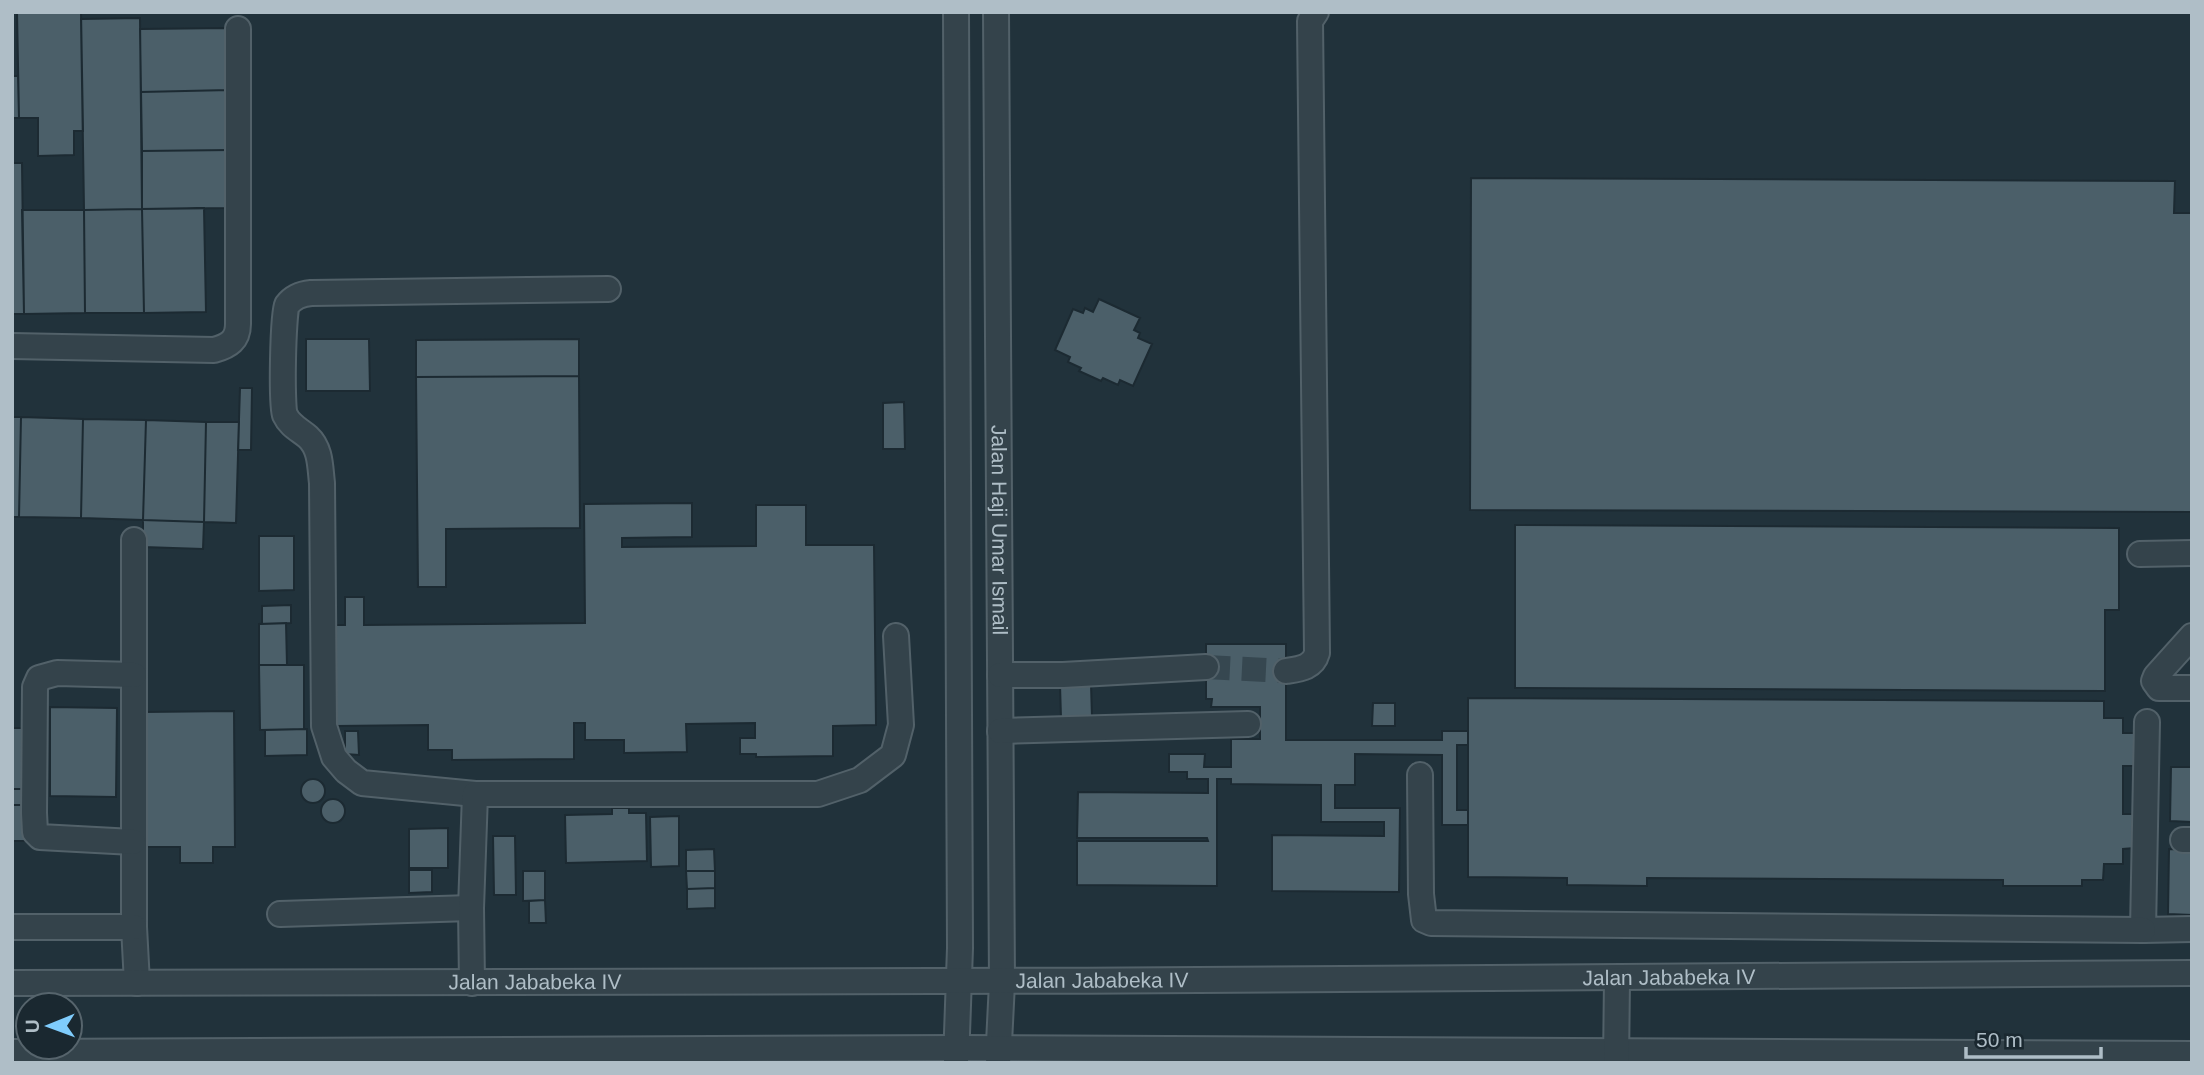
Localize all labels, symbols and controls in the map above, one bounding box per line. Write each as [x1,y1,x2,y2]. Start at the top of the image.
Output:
street label: Jalan Haji Umar Ismail [988,425,1012,635]
street label: Jalan Jababeka IV [1582,965,1756,989]
street label: Jalan Jababeka IV [1016,968,1188,992]
street label: Jalan Jababeka IV [449,970,621,993]
north arrow [14,991,84,1061]
scale bar [1966,1016,2101,1060]
text: U [22,1019,43,1033]
text: 50 m [1976,1028,2023,1051]

